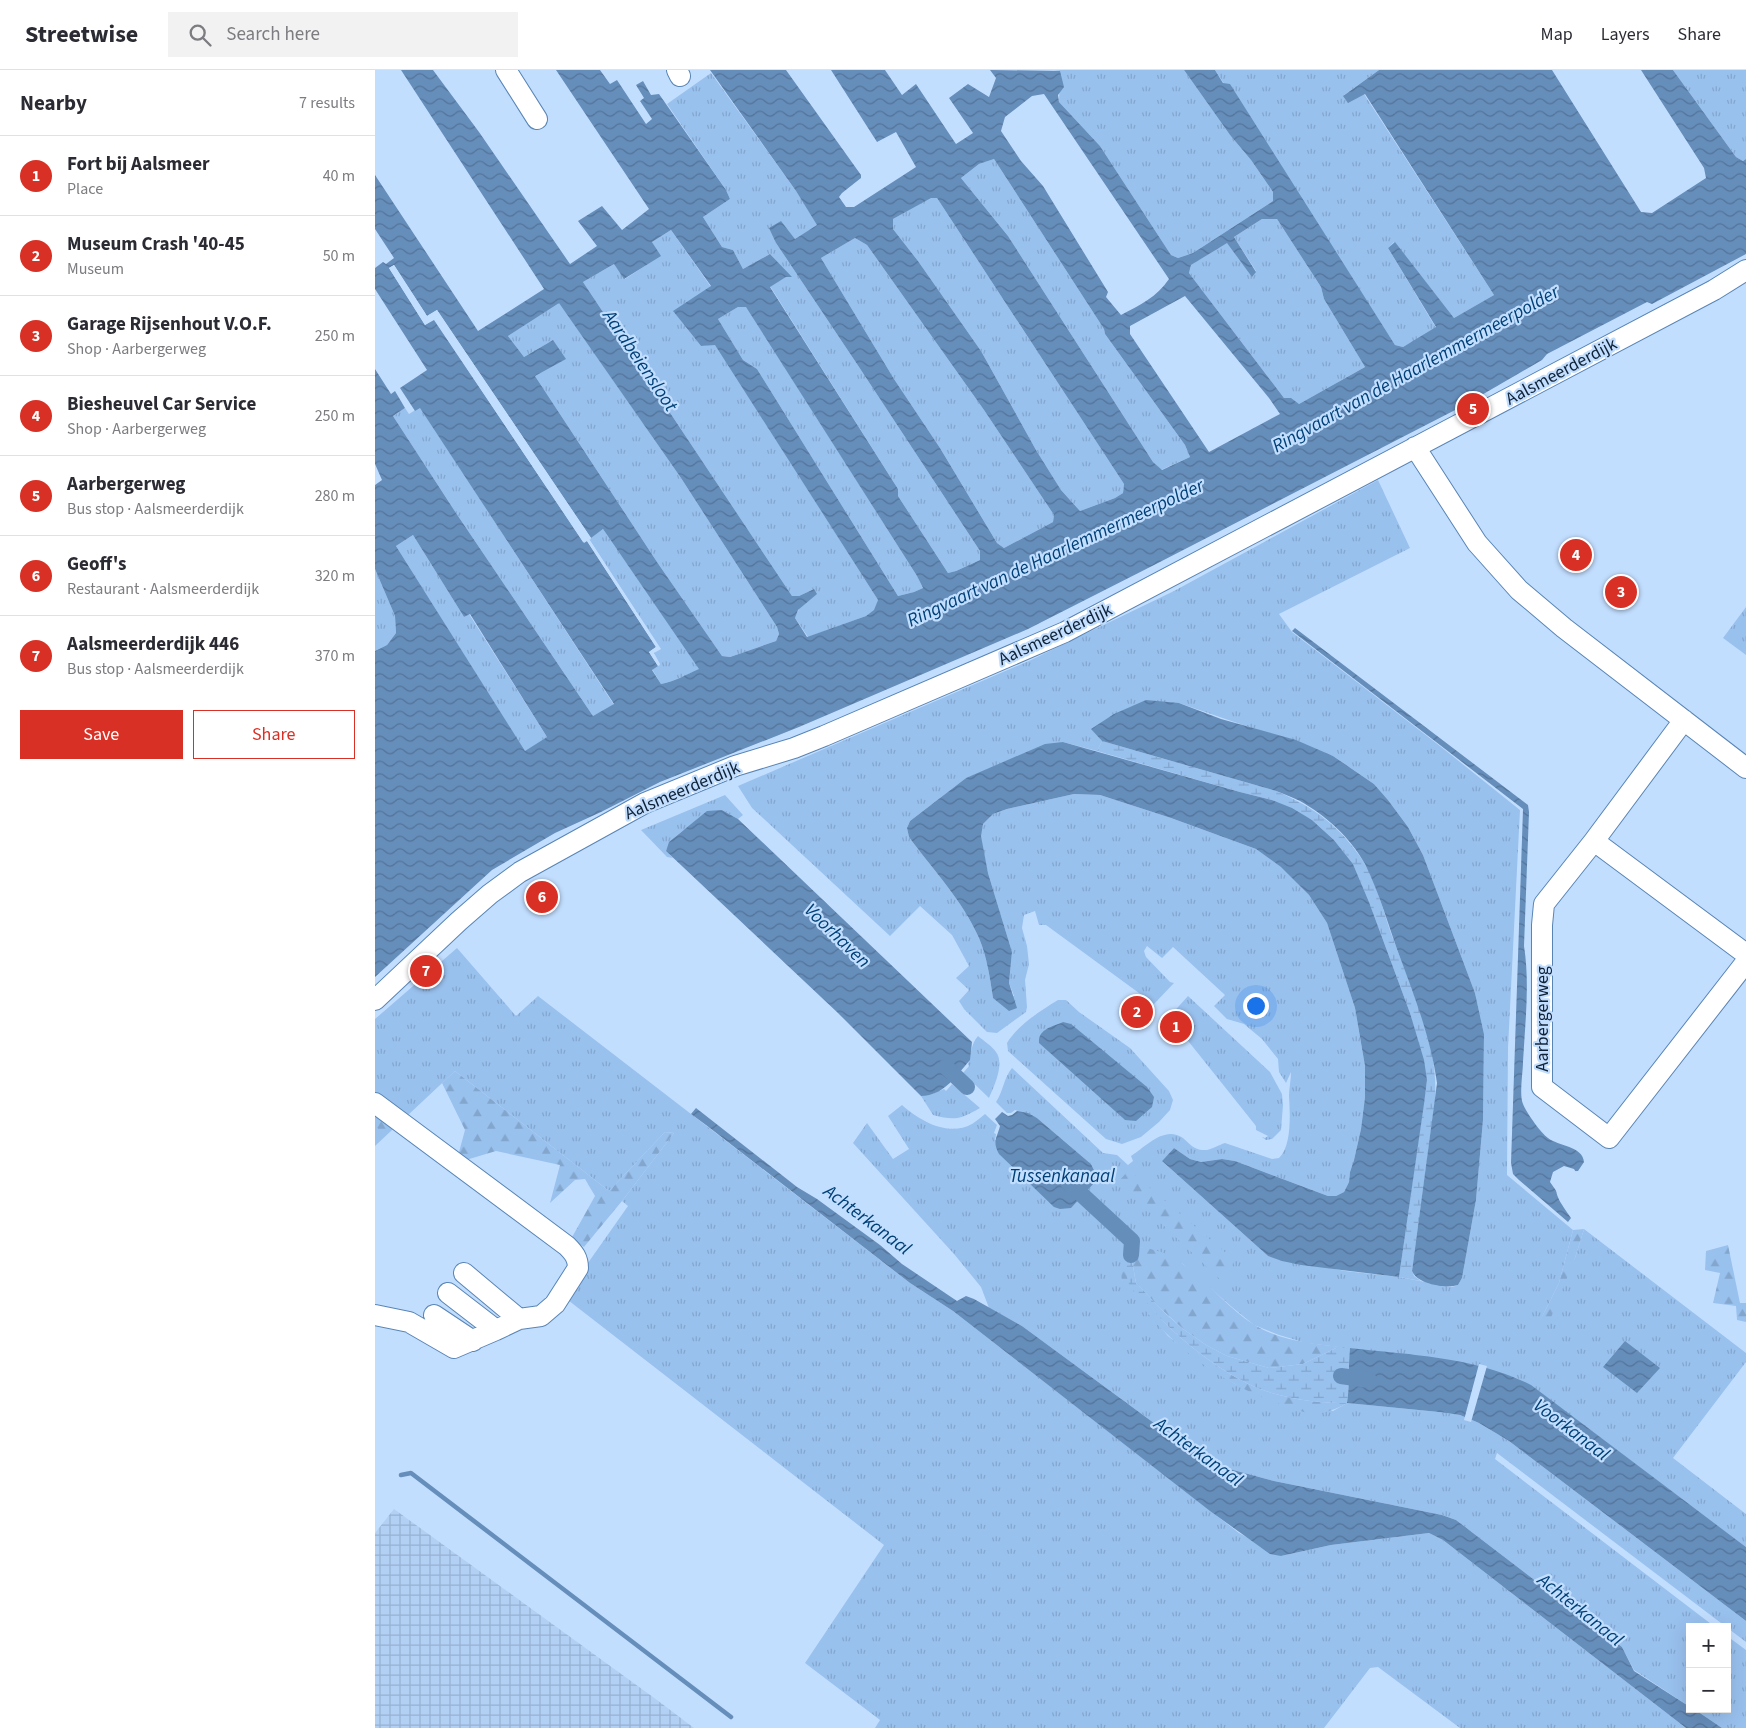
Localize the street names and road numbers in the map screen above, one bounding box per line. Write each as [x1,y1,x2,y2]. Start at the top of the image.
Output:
street label: Aalsmeerderdijk [1501,331,1621,411]
street label: Aalsmeerderdijk [994,597,1116,672]
street label: Aalsmeerderdijk [621,755,744,826]
street label: Aarbergerweg [1530,966,1555,1072]

